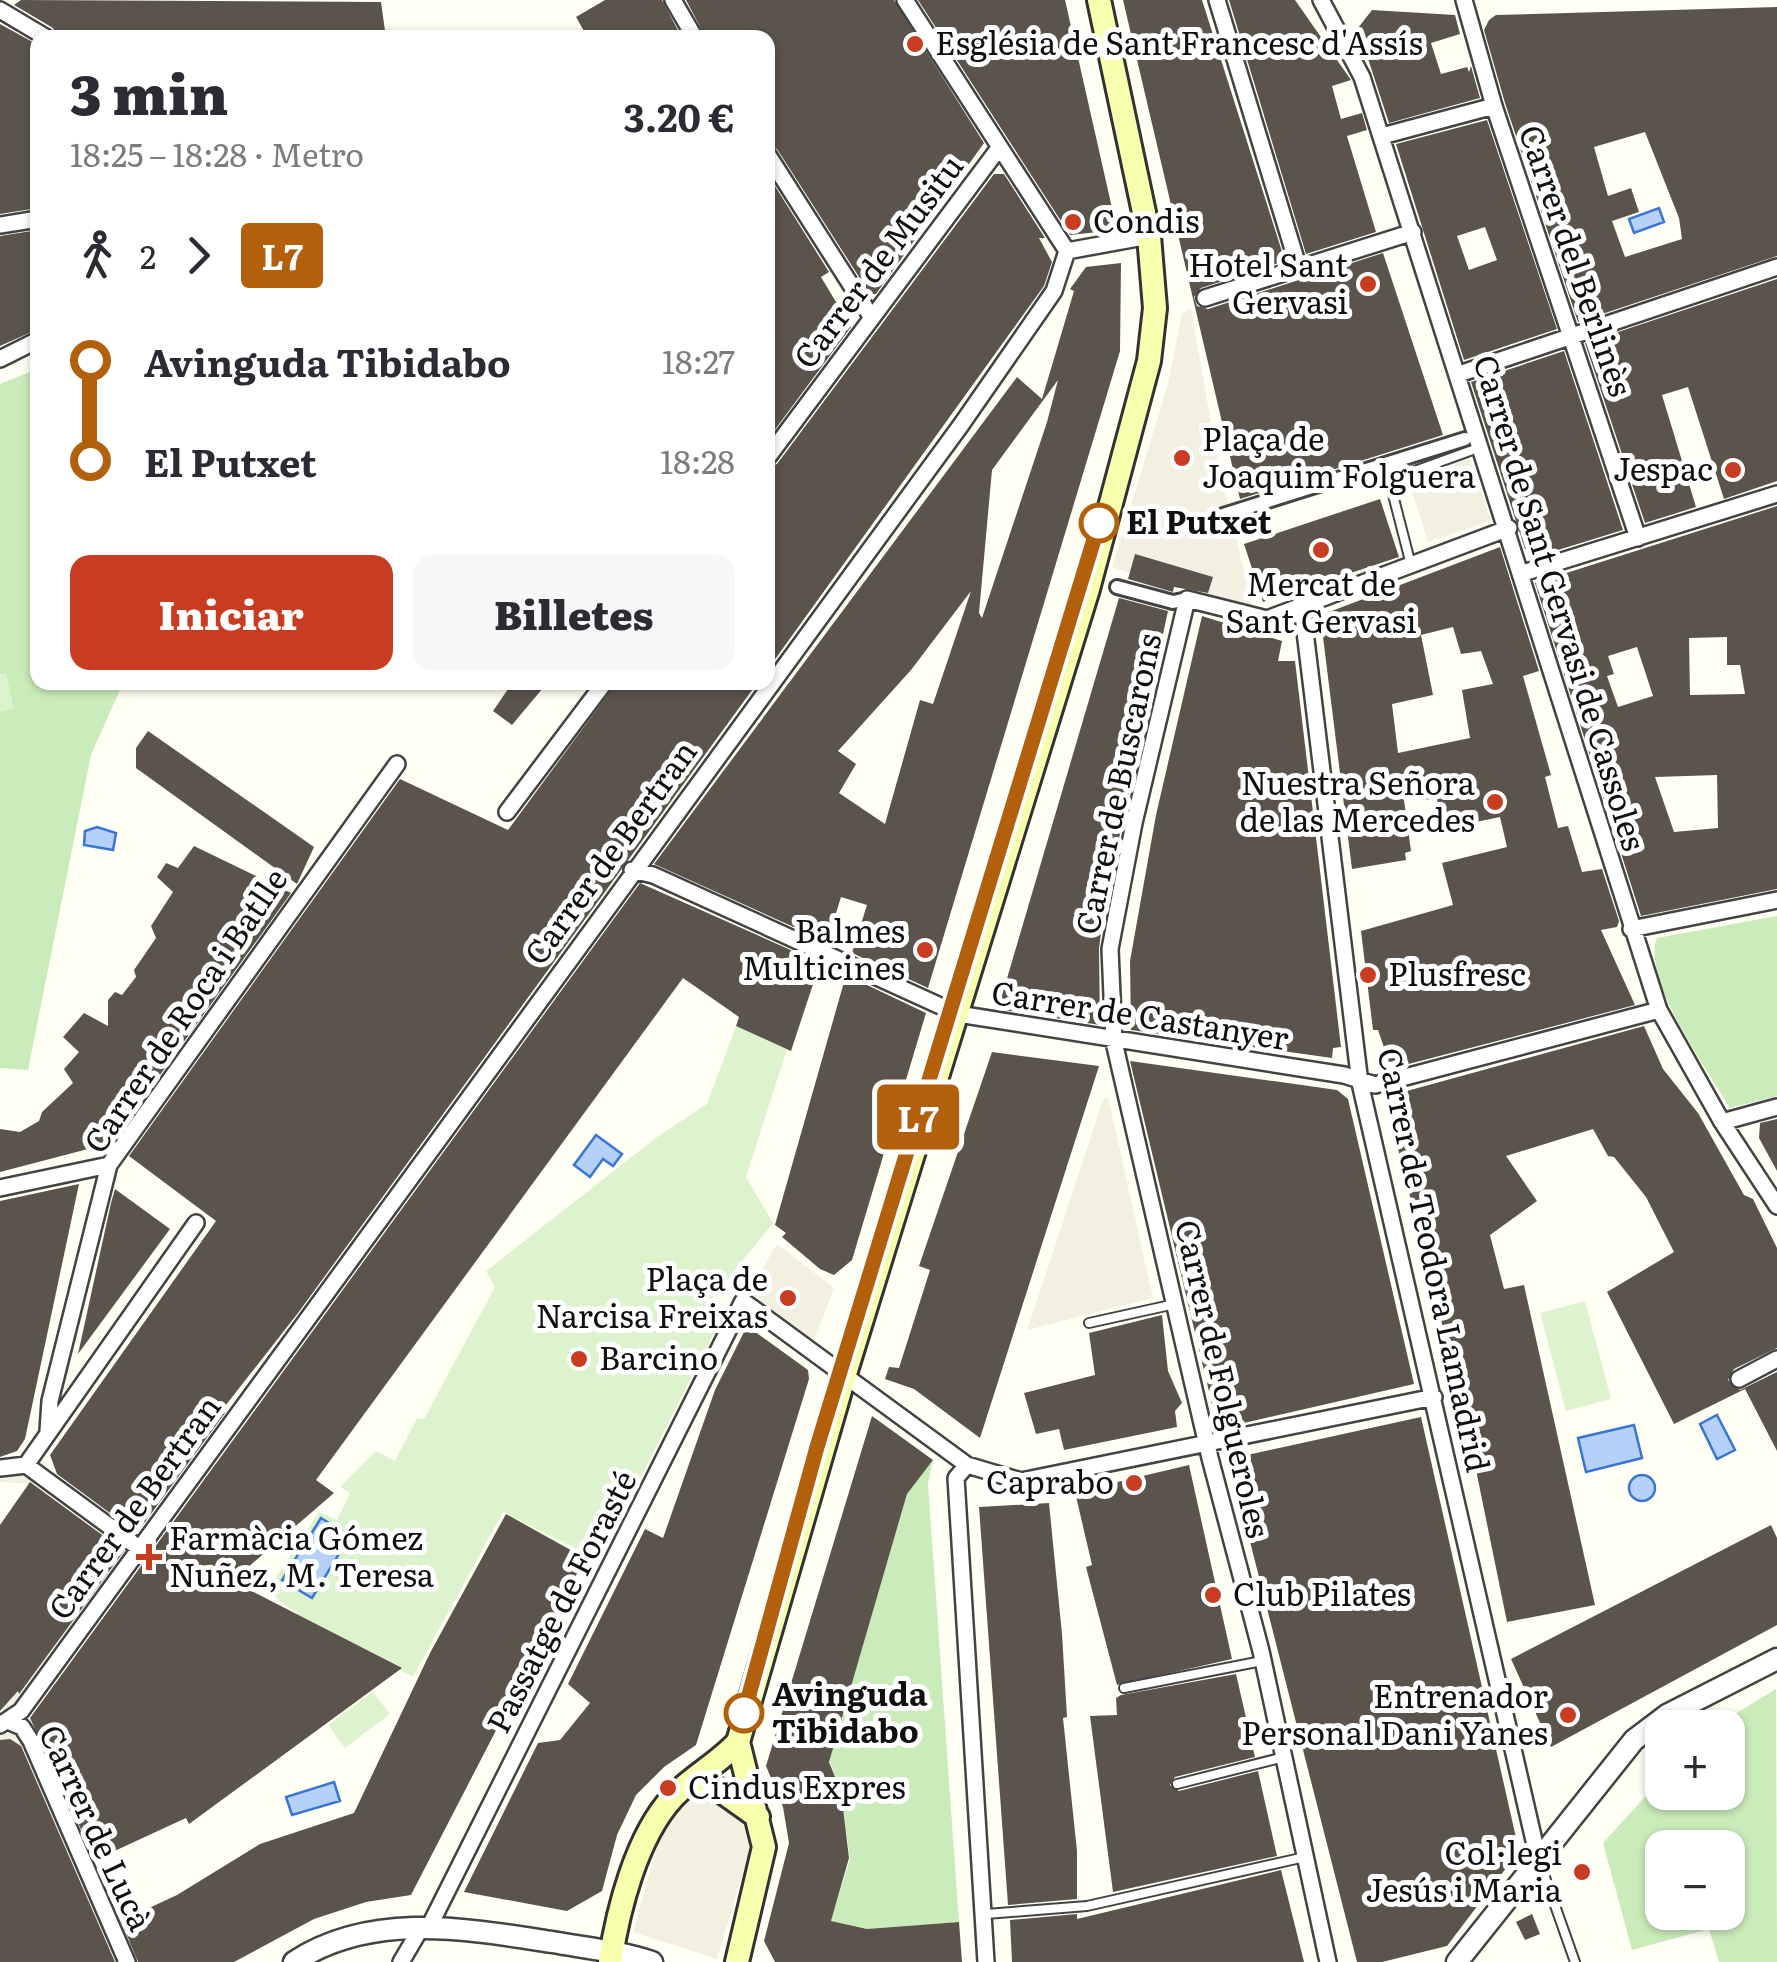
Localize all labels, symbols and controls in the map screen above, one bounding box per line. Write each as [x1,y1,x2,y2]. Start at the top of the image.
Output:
place label: Església de Sant Francesc d'Assís [935,17,1423,65]
marker: Església de Sant Francesc d'Assís [904,33,926,55]
text: 3 min [70,50,228,132]
text: 3.20 € [623,87,735,144]
street label: Carrer del Berlinès [1509,118,1647,402]
text: 18:25 – 18:28 · Metro [70,129,364,177]
street label: Carrer de Musitu [780,143,973,377]
place label: Condis [1093,195,1200,243]
marker: Condis [1062,211,1084,233]
icon: walk [70,228,125,283]
icon: forward [171,228,226,283]
text: L7 [261,229,303,281]
text: 2 [140,231,156,279]
place label: Hotel Sant Gervasi [1188,239,1348,324]
marker: Hotel Sant Gervasi [1357,273,1379,295]
text: Avinguda Tibidabo [144,332,511,389]
text: 18:27 [662,336,735,384]
street label: Carrer de Sant Gervasi de Cassoles [1463,348,1660,856]
place label: Plaça de Joaquim Folguera [1202,413,1477,498]
text: El Putxet [144,432,317,489]
text: 18:28 [660,436,735,484]
place label: Jespac [1613,443,1713,491]
marker: Plaça de Joaquim Folguera [1171,447,1193,469]
marker: Jespac [1722,459,1744,481]
place label: El Putxet [1126,496,1271,544]
marker: El Putxet [1080,504,1118,542]
marker: Mercat de Sant Gervasi [1310,539,1332,561]
button: Iniciar [70,555,393,670]
button: Billetes [413,555,735,670]
place label: Mercat de Sant Gervasi [1225,558,1417,643]
street label: Carrer de Buscarons [1061,629,1171,938]
street label: Carrer de Bertran [511,729,706,973]
place label: Nuestra Señora de las Mercedes [1239,757,1476,842]
marker: Nuestra Señora de las Mercedes [1484,791,1506,813]
street label: Carrer de Roca i Batlle [70,857,297,1162]
place label: Balmes Multicines [742,905,905,990]
marker: Balmes Multicines [914,939,936,961]
place label: Plusfresc [1388,948,1526,996]
marker: Plusfresc [1357,964,1379,986]
street label: Carrer de Castanyer [988,966,1292,1060]
street label: Carrer de Teodora Lamadrid [1368,1043,1504,1476]
line badge: L7 [873,1084,963,1150]
text: L7 [897,1091,939,1143]
street label: Carrer de Folgueroles [1165,1215,1285,1542]
place label: Plaça de Narcisa Freixas [536,1253,768,1338]
marker: Plaça de Narcisa Freixas [777,1287,799,1309]
place label: Barcino [599,1332,718,1380]
marker: Barcino [568,1348,590,1370]
street label: Carrer de Bertran [35,1384,230,1628]
place label: Caprabo [986,1456,1114,1504]
street label: Passatge de Forasté [472,1461,646,1740]
marker: Caprabo [1123,1472,1145,1494]
place label: Farmàcia Gómez Nuñez, M. Teresa [169,1512,435,1597]
marker: Farmàcia Gómez Nuñez, M. Teresa [138,1546,160,1568]
place label: Club Pilates [1233,1568,1411,1616]
marker: Club Pilates [1202,1584,1224,1606]
place label: Avinguda Tibidabo [772,1668,928,1753]
place label: Entrenador Personal Dani Yanes [1241,1670,1548,1755]
marker: Avinguda Tibidabo [725,1694,763,1732]
marker: Entrenador Personal Dani Yanes [1557,1704,1579,1726]
map controls [1645,1710,1745,1930]
button: + [1645,1710,1745,1810]
street label: Carrer de Lucà [29,1716,167,1938]
place label: Cindus Expres [688,1761,906,1809]
marker: Cindus Expres [657,1777,679,1799]
place label: Col·legi Jesús i Maria [1365,1827,1563,1912]
button: − [1645,1830,1745,1930]
marker: Col·legi Jesús i Maria [1571,1861,1593,1883]

